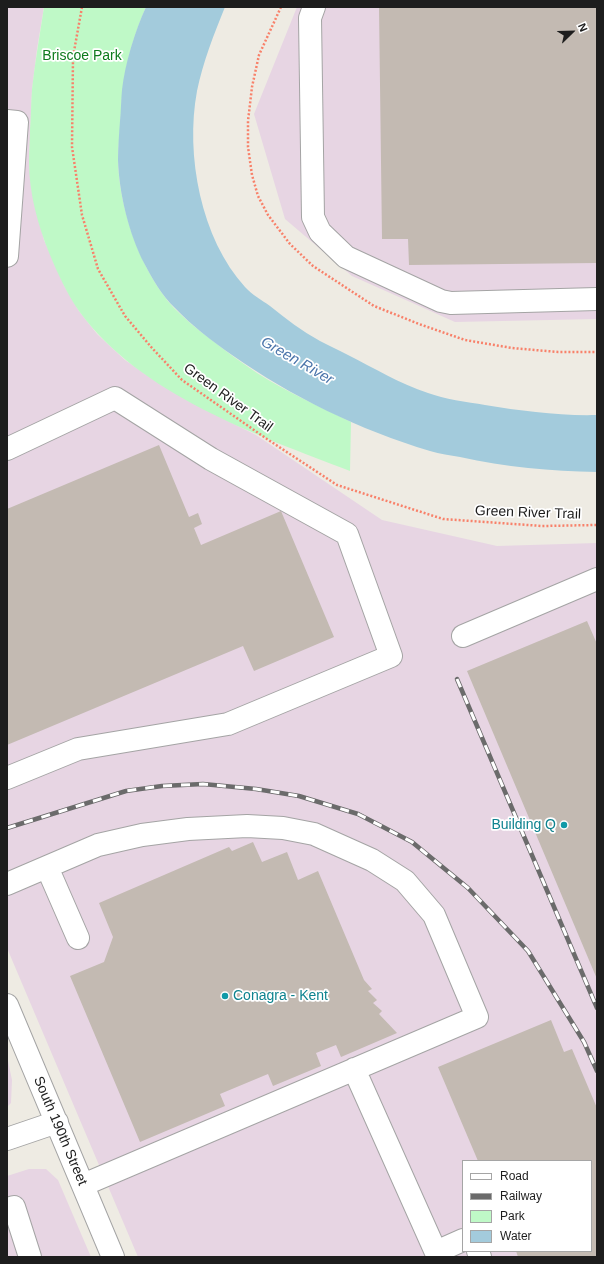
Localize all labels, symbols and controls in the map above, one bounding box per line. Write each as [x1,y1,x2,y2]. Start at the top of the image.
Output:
north arrow [552,12,592,52]
text: N [576,21,590,33]
park label: Briscoe Park [42,48,122,64]
water label: Green River [257,333,337,389]
street label: Green River Trail [180,360,276,436]
street label: Green River Trail [475,503,581,523]
place label: Building Q [491,817,556,833]
marker: Building Q [559,820,569,830]
place label: Conagra - Kent [233,988,328,1004]
marker: Conagra - Kent [220,991,230,1001]
street label: South 190th Street [29,1074,91,1188]
legend [462,1160,592,1252]
text: Road [500,1169,529,1183]
text: Railway [500,1189,542,1203]
text: Park [500,1209,525,1223]
text: Water [500,1229,532,1243]

